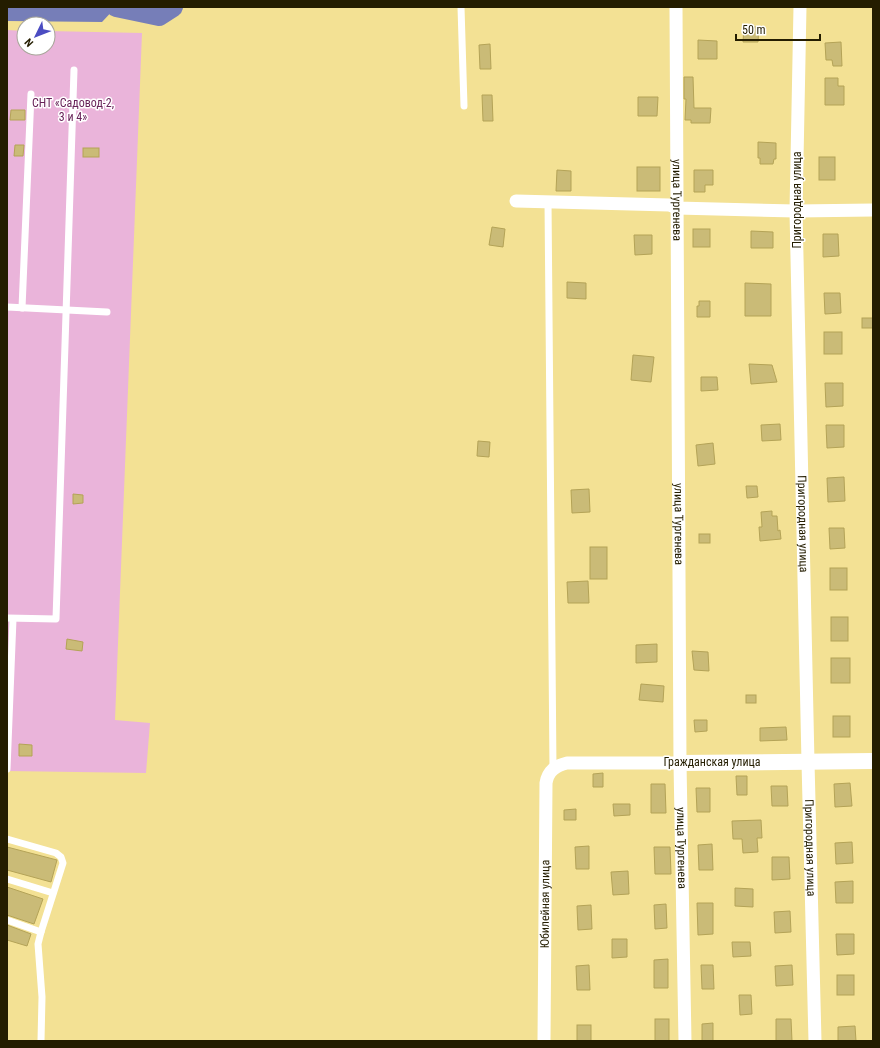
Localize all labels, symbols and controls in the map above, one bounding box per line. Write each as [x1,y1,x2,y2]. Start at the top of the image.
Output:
north arrow [16,16,56,56]
scale bar [736,16,820,42]
text: 50 m [742,23,766,37]
text: N [22,35,36,49]
park label: СНТ «Садовод-2, 3 и 4» [32,96,114,124]
street label: Пригородная улица [790,151,804,249]
street label: улица Тургенева [670,159,684,241]
street label: Пригородная улица [795,475,811,573]
street label: улица Тургенева [672,483,686,565]
street label: Гражданская улица [663,755,761,769]
street label: Пригородная улица [802,799,818,897]
street label: улица Тургенева [674,807,689,889]
street label: Юбилейная улица [538,860,552,948]

